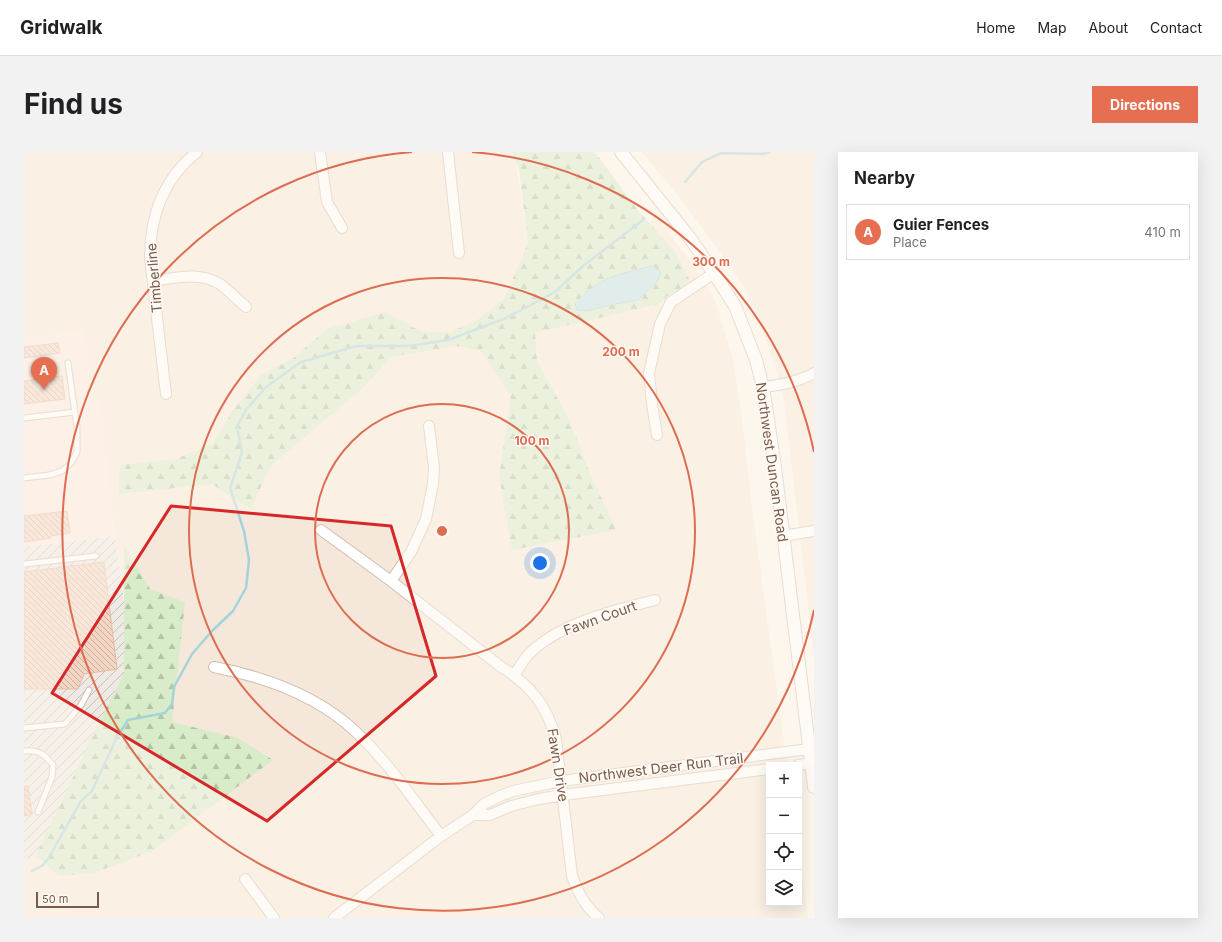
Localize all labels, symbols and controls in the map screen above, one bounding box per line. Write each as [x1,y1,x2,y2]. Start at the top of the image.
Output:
text: Gridwalk [20,16,103,39]
text: Home [976,19,1015,36]
text: Map [1037,19,1067,36]
text: About [1089,19,1128,36]
text: Contact [1150,19,1202,36]
button: Directions [1092,86,1198,123]
text: Find us [24,87,123,121]
text: Nearby [854,168,915,188]
text: Guier Fences [893,215,989,234]
text: A [863,224,873,240]
text: 410 m [1144,224,1181,240]
text: Place [893,234,927,250]
street label: Timberline [142,242,165,314]
text: 300 m [692,254,730,269]
text: 200 m [602,344,640,359]
pin: A [31,357,57,390]
street label: Northwest Duncan Road [753,381,792,543]
text: 100 m [514,433,550,448]
centre of rings [435,524,449,538]
your location [530,553,550,573]
street label: Fawn Court [561,596,639,639]
street label: Fawn Drive [544,727,573,803]
street label: Northwest Deer Run Trail [578,749,744,786]
map controls [766,762,802,906]
button: + [766,762,802,798]
button: − [766,798,802,834]
button: locate [766,834,802,870]
button: layers [766,870,802,906]
scale bar [36,890,99,909]
text: 50 m [42,892,68,906]

